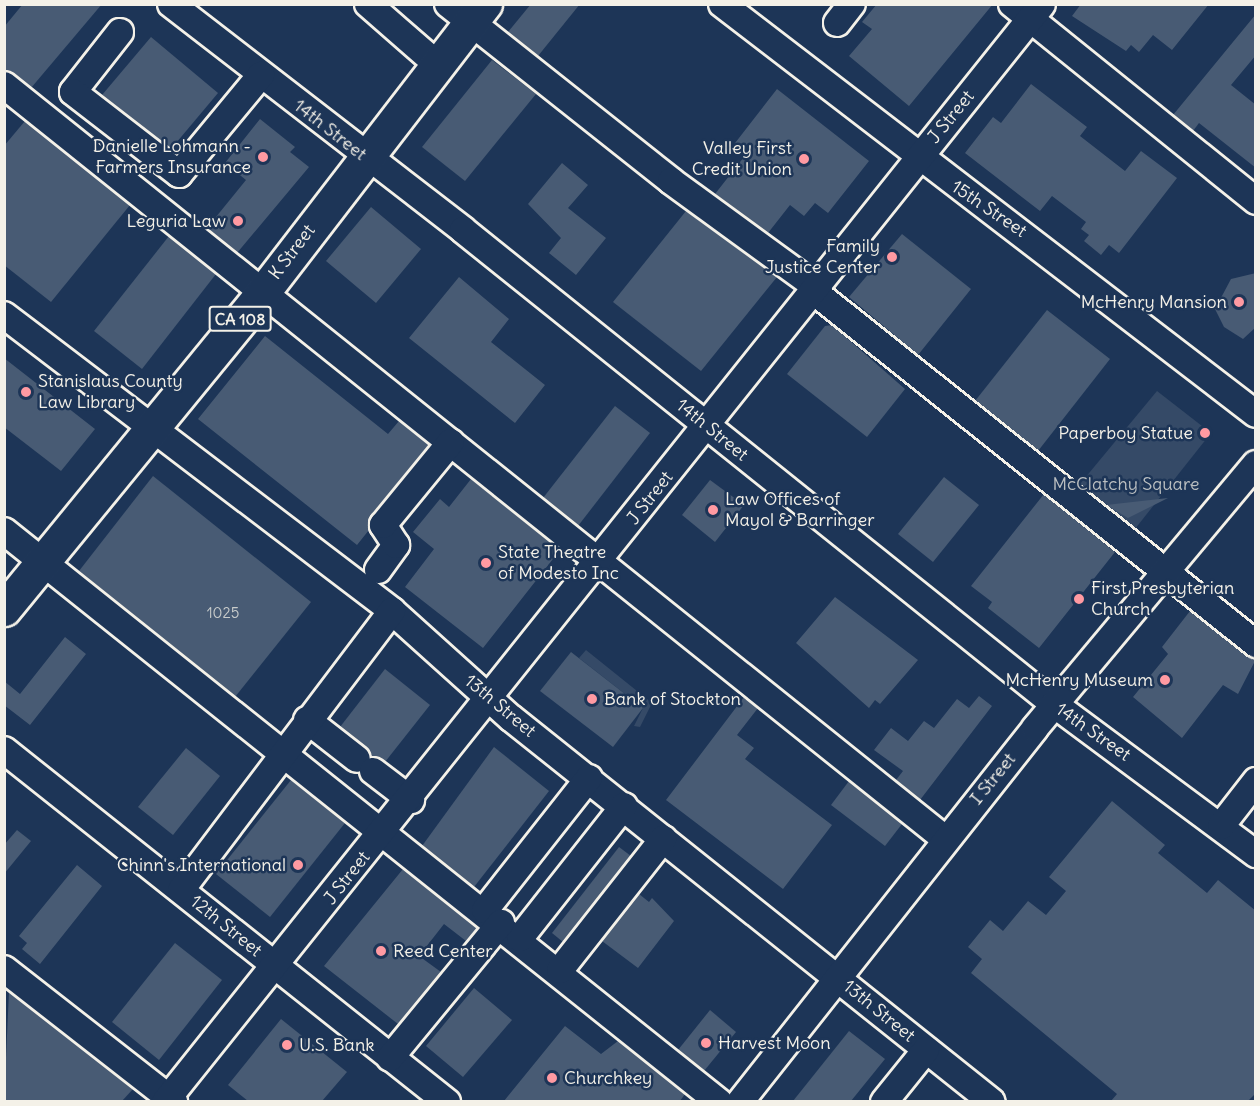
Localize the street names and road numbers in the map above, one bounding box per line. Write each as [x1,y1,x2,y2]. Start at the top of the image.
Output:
street label: J Street [923,86,979,148]
street label: 14th Street [289,95,371,165]
street label: 15th Street [947,176,1031,242]
street label: K Street [264,220,320,284]
road number: CA 108 [208,306,272,332]
street label: 14th Street [672,394,752,466]
street label: J Street [622,467,678,529]
street label: 13th Street [460,670,540,742]
street label: 14th Street [1051,698,1135,766]
street label: I Street [966,749,1020,809]
street label: J Street [319,847,375,909]
street label: 12th Street [186,891,266,961]
street label: 13th Street [839,975,919,1047]

